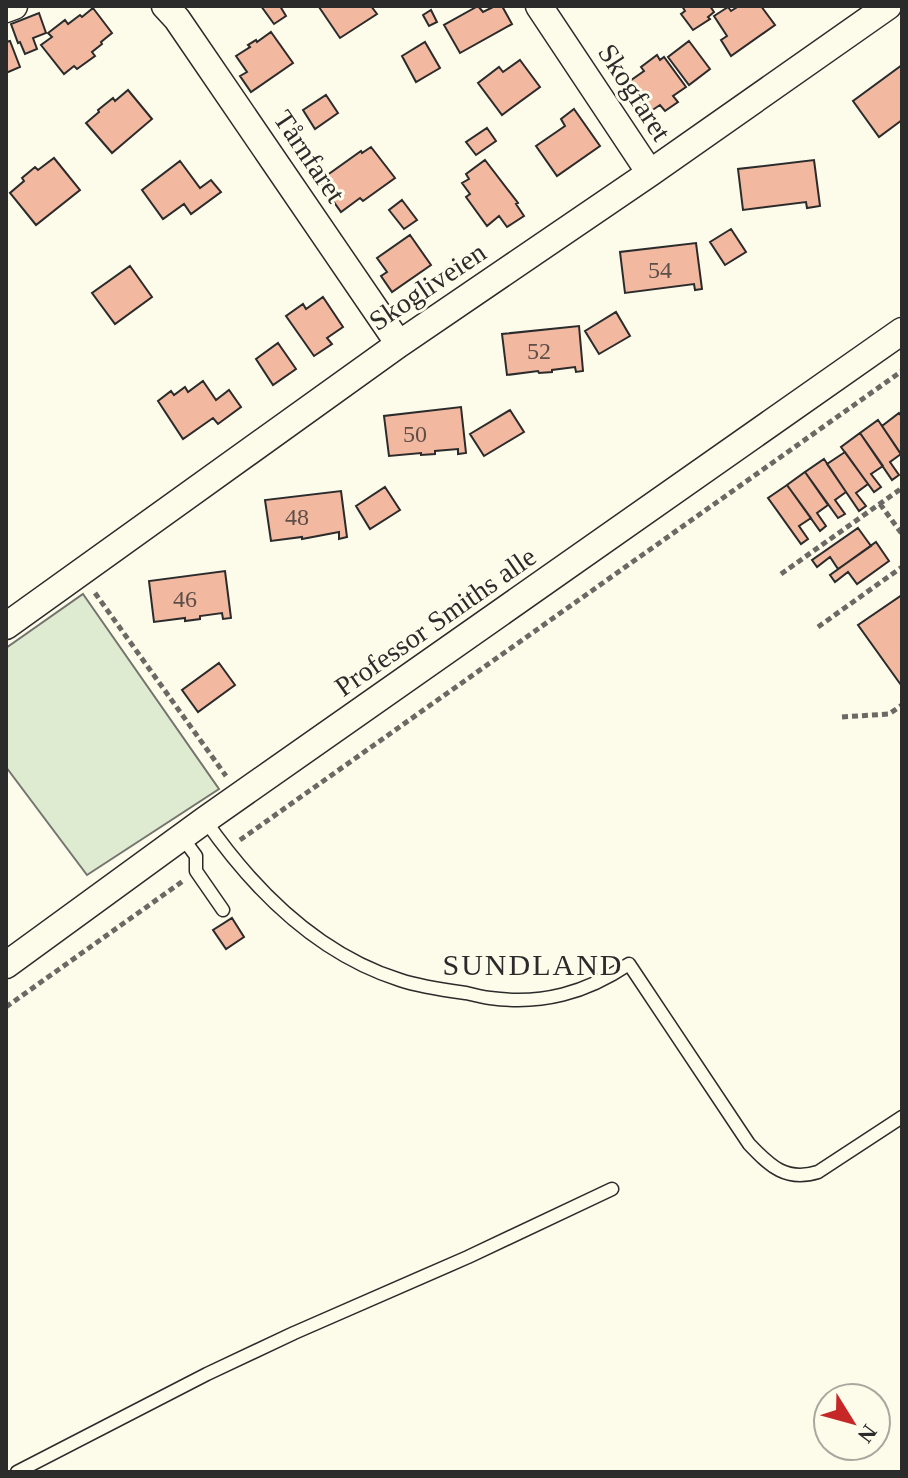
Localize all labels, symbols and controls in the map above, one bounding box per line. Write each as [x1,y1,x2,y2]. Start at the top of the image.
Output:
street label: Skogfaret [592,38,677,147]
street label: Tårnfaret [268,104,352,208]
street label: Skogliveien [363,236,491,337]
house number: 54 [648,257,672,283]
house number: 52 [527,338,551,364]
house number: 50 [403,421,427,447]
house number: 48 [285,504,309,530]
street label: Professor Smiths alle [329,540,542,702]
house number: 46 [173,586,197,612]
district label: SUNDLAND [443,948,624,981]
north arrow [812,1382,892,1462]
text: N [853,1420,882,1448]

